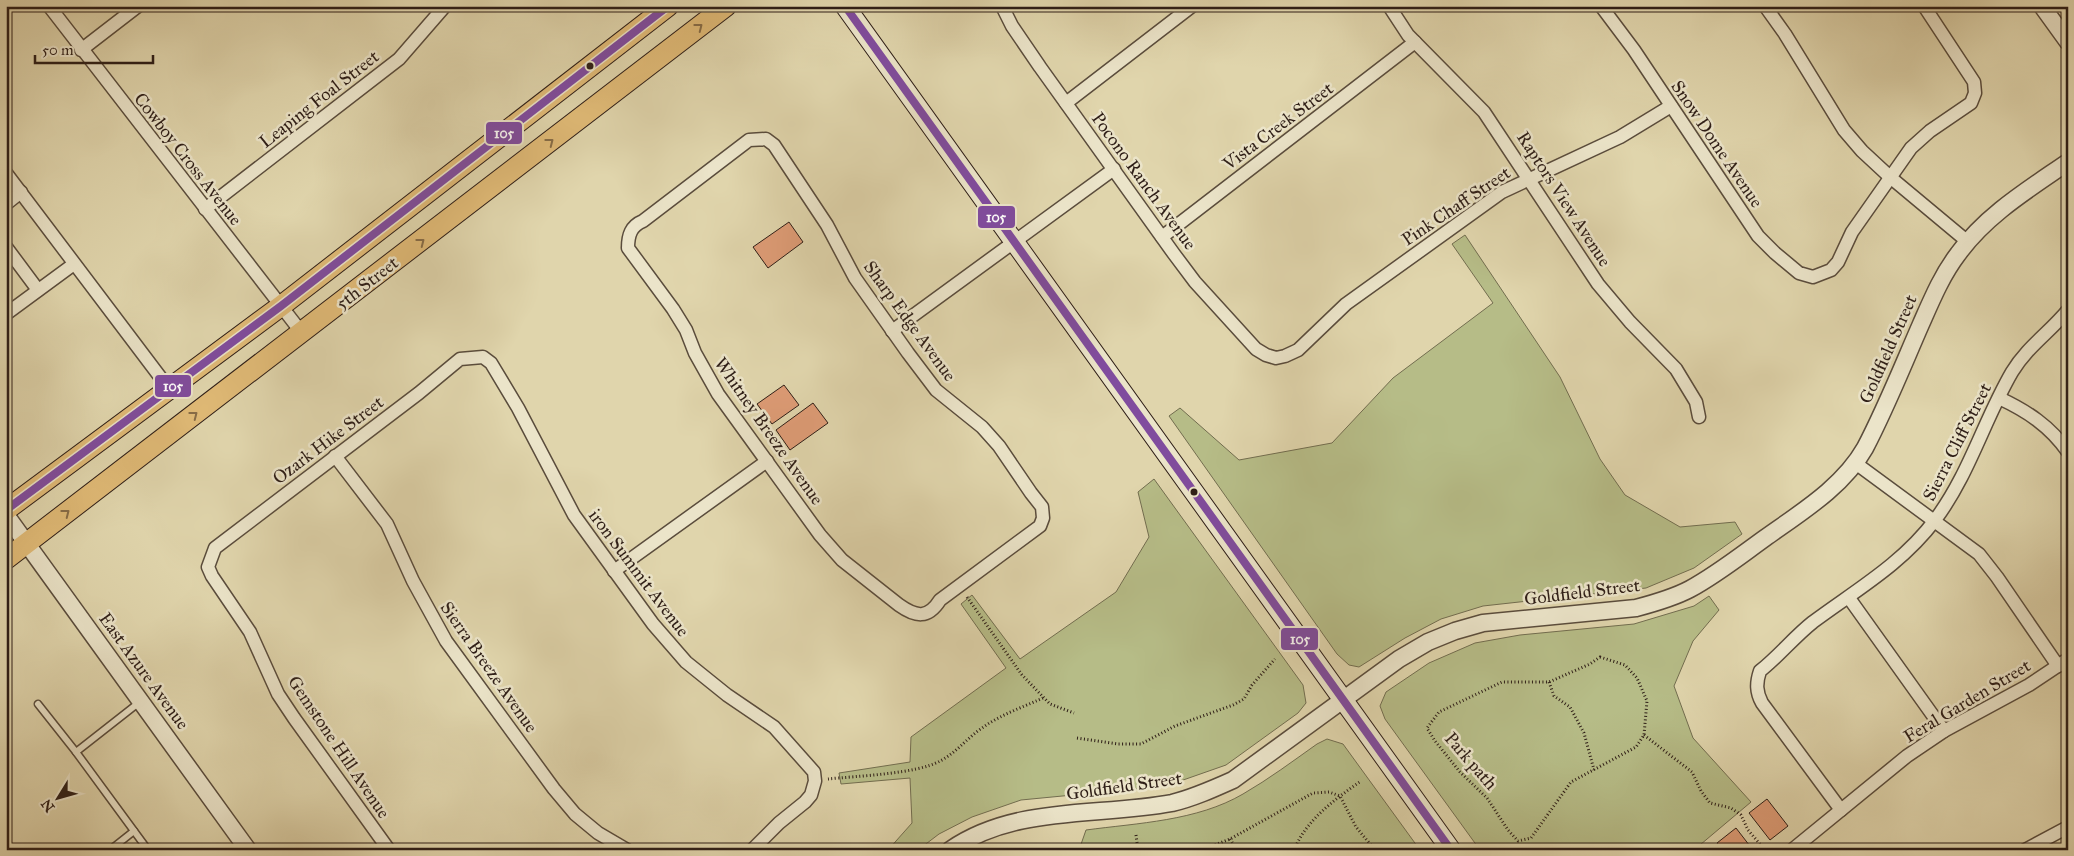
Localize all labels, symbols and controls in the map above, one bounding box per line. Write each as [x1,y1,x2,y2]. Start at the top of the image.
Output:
one-way arrow [693,24,703,33]
scale bar [35,32,152,64]
text: 50 m [42,41,74,59]
street label: Leaping Foal Street [255,45,384,153]
unlabelled marker [585,61,595,71]
street label: Snow Dome Avenue [1666,76,1768,212]
street label: Vista Creek Street [1218,77,1338,175]
street label: Cowboy Cross Avenue [129,88,247,230]
street label: Pocono Ranch Avenue [1087,108,1201,254]
line badge: 105 [485,121,523,145]
text: 105 [494,125,515,142]
street label: Raptors View Avenue [1512,127,1616,271]
one-way arrow [544,140,553,148]
street label: Pink Chaff Street [1397,161,1515,250]
line badge: 105 [977,205,1016,229]
text: 105 [986,209,1007,226]
one-way arrow [415,239,424,247]
street label: 5th Street [331,251,403,314]
street label: Sharp Edge Avenue [858,257,961,386]
street label: Goldfield Street [1854,291,1922,407]
street label: Whitney Breeze Avenue [710,353,828,509]
line badge: 105 [154,374,192,398]
text: 105 [163,378,184,395]
street label: Sierra Cliff Street [1918,379,1996,505]
street label: Ozark Hike Street [268,391,388,489]
one-way arrow [188,412,197,420]
unlabelled marker [1189,487,1199,497]
street label: iron Summit Avenue [584,505,694,641]
one-way arrow [60,510,69,519]
street label: Goldfield Street [1523,574,1642,610]
street label: Sierra Breeze Avenue [436,597,542,737]
street label: East Azure Avenue [94,608,194,734]
line badge: 105 [1280,627,1319,651]
text: 105 [1290,631,1311,648]
street label: Feral Garden Street [1900,654,2035,748]
street label: Gemstone Hill Avenue [283,672,395,822]
street label: Park path [1440,728,1502,794]
street label: Goldfield Street [1065,767,1184,805]
north arrow [32,774,82,824]
text: N [38,796,58,815]

